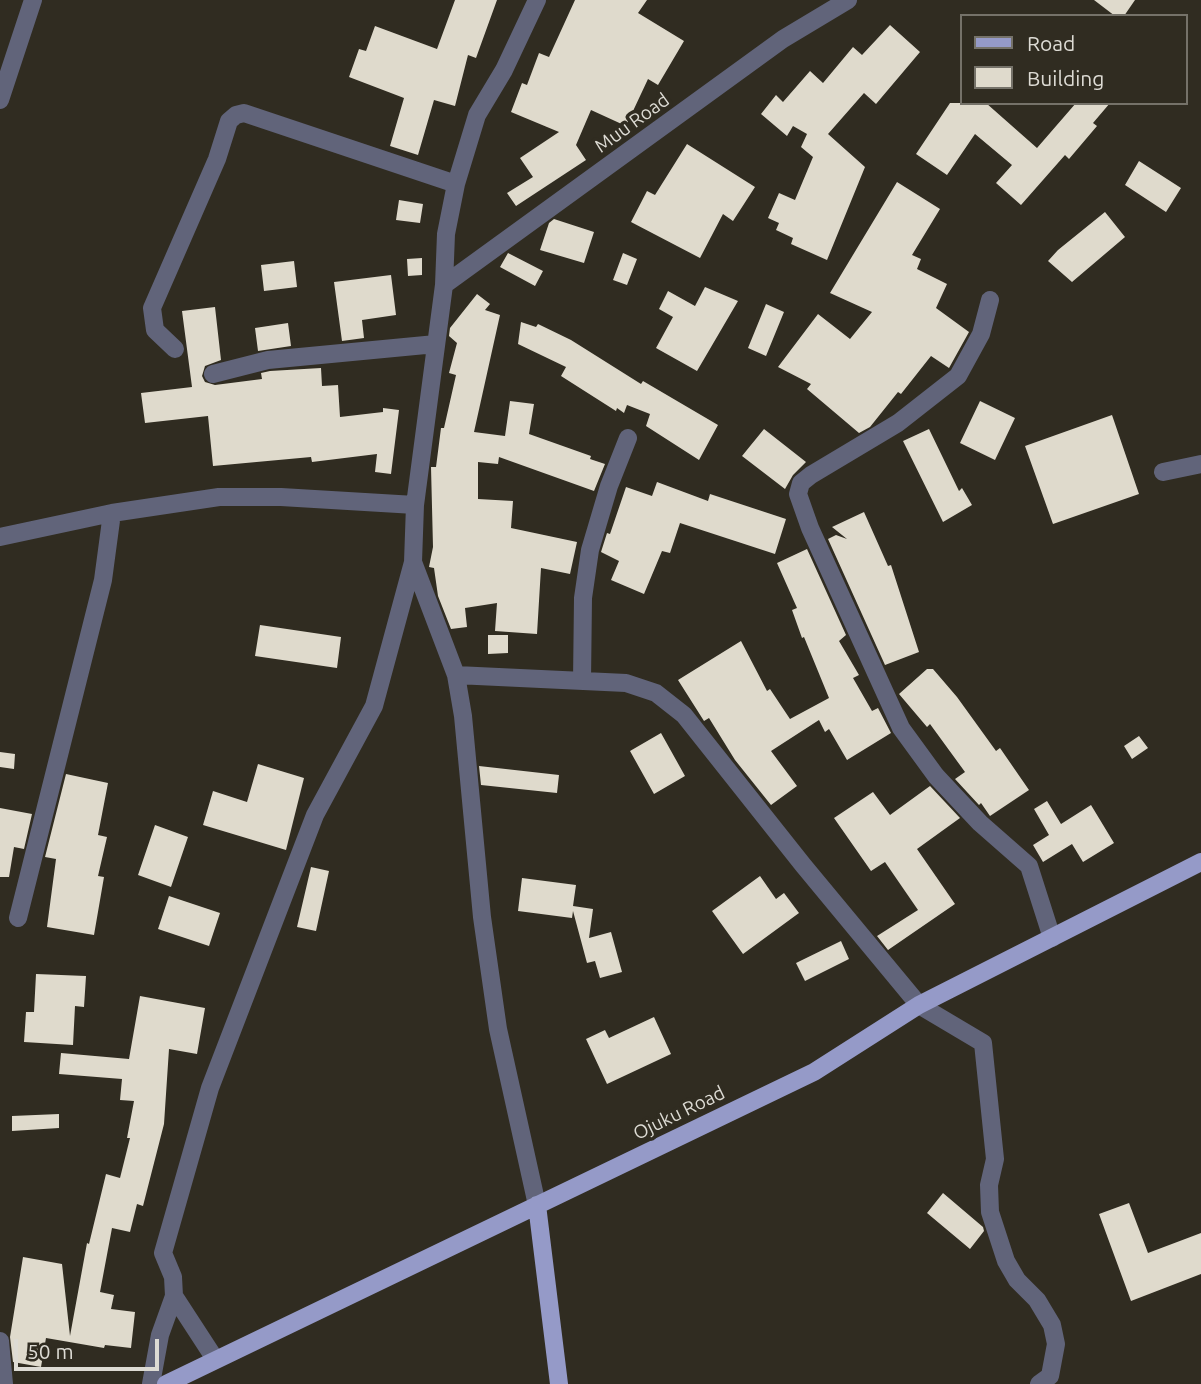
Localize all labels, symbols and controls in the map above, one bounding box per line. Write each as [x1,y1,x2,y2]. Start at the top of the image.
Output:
legend [960,14,1187,105]
text: Road [1027,31,1075,55]
text: Building [1027,66,1104,90]
street label: Muu Road [590,88,674,158]
street label: Ojuku Road [630,1081,728,1145]
scale bar [18,1324,163,1368]
text: 50 m [27,1339,74,1363]

